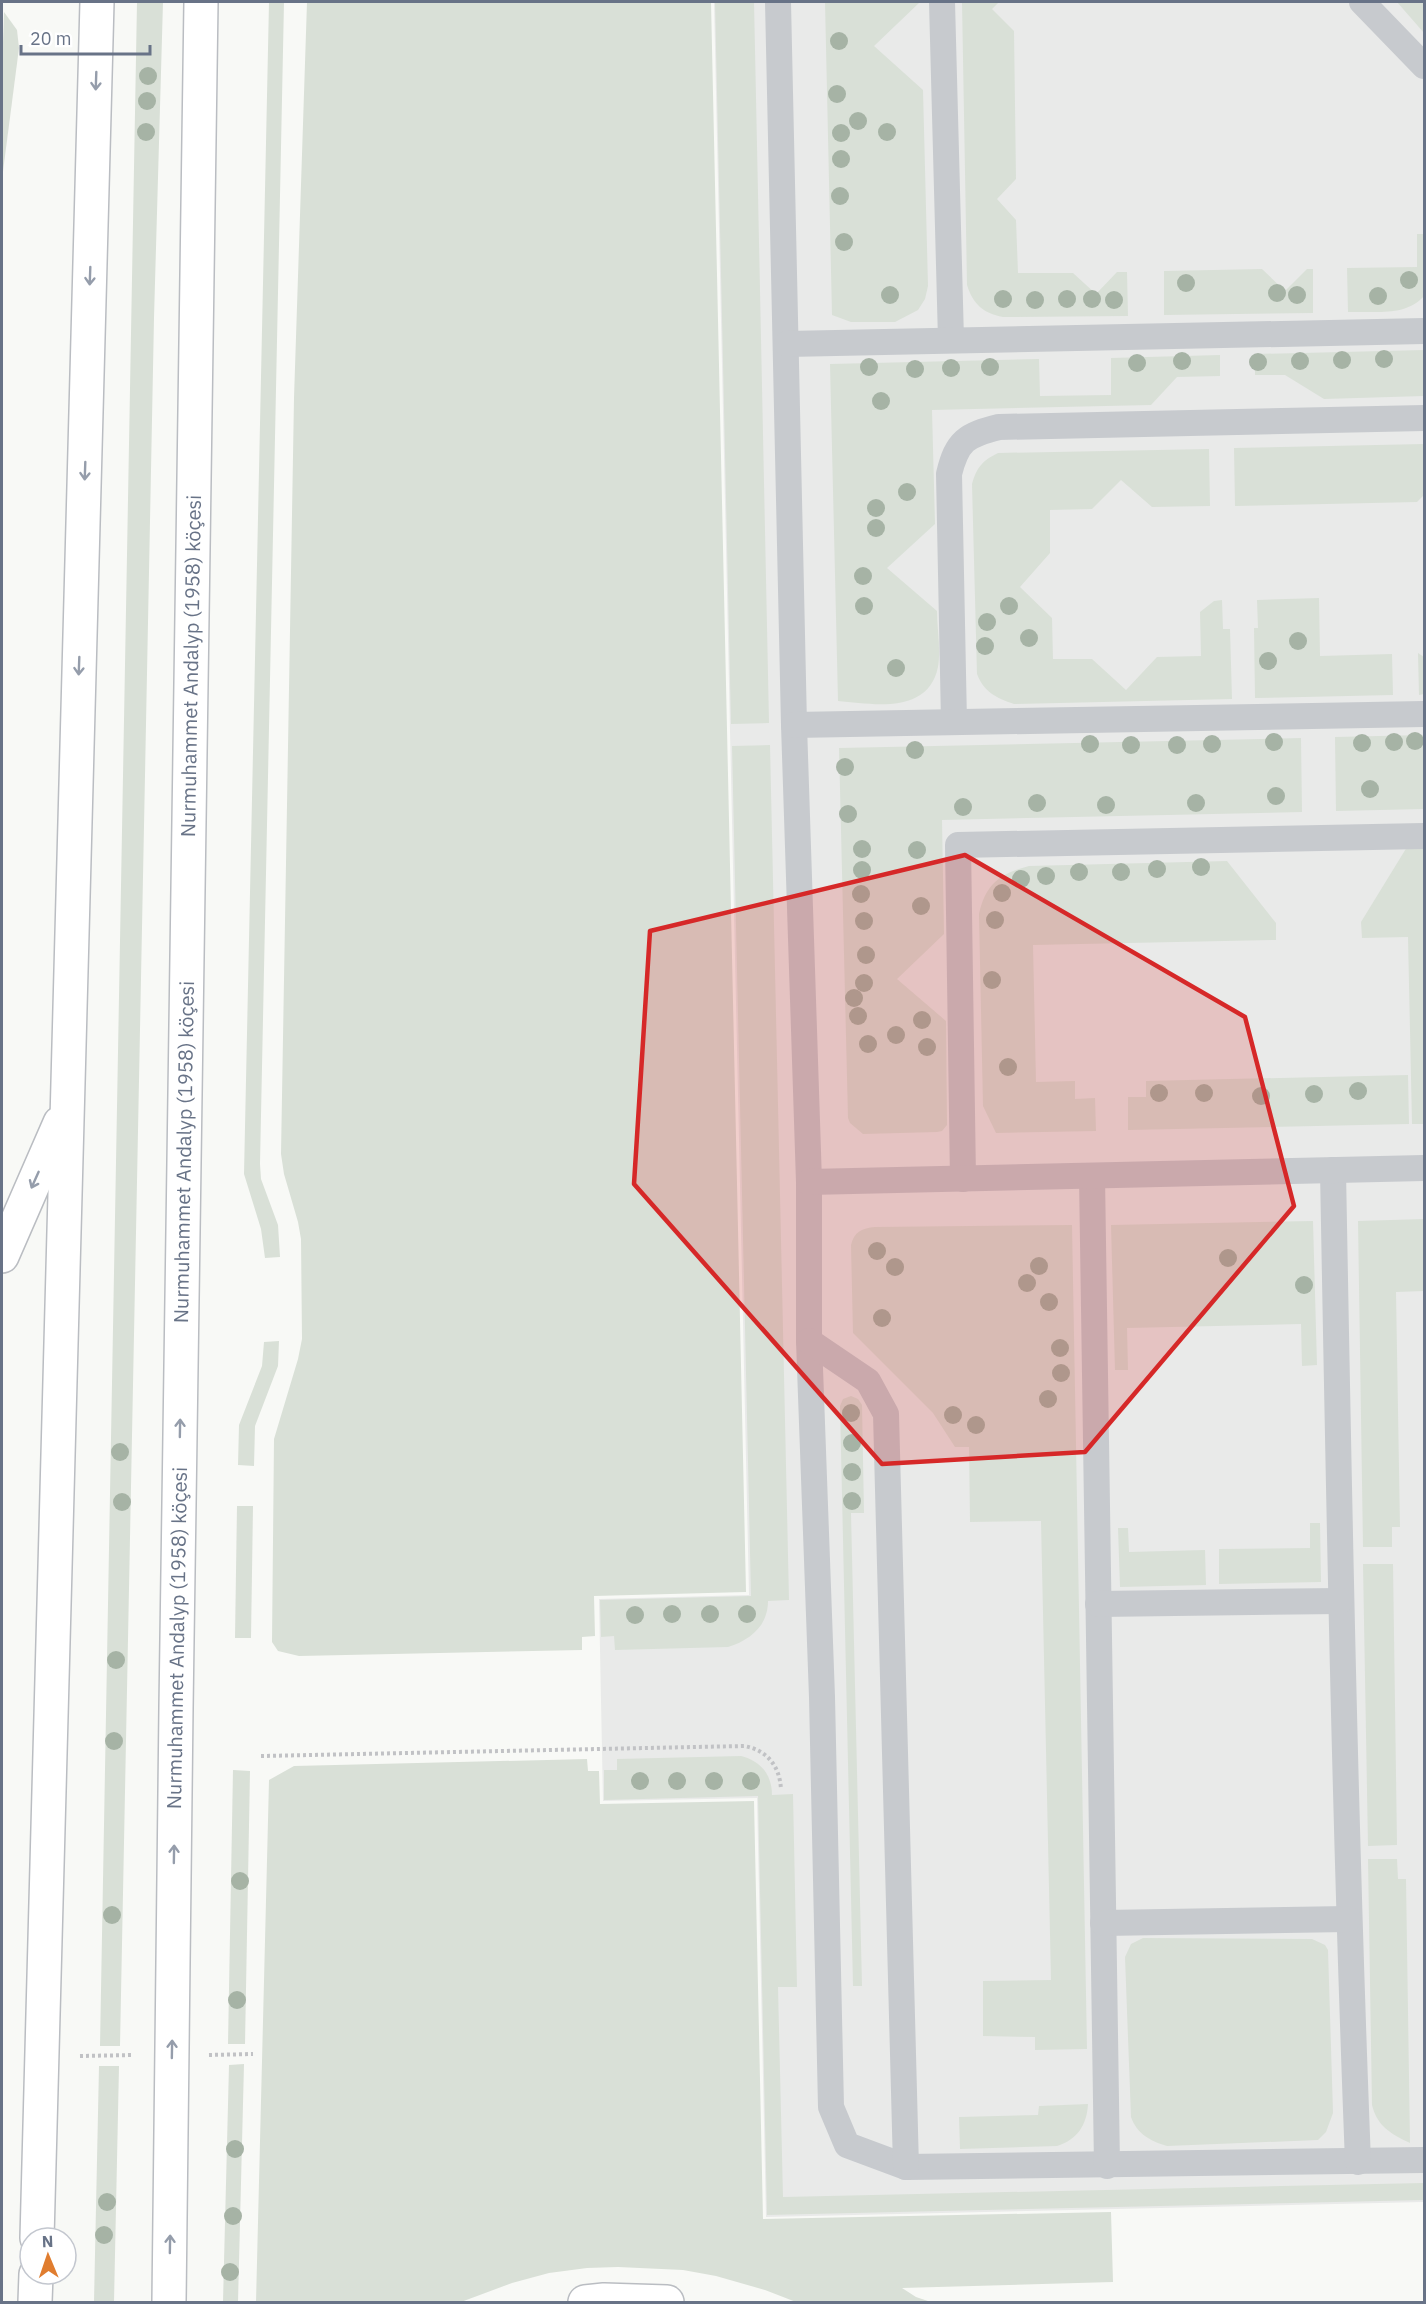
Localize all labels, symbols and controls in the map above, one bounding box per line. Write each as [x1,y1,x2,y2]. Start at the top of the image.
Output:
scale bar [21,18,150,56]
text: 20 m [30,27,72,50]
one-way arrow [90,70,101,90]
one-way arrow [84,265,96,285]
one-way arrow [79,460,90,480]
street label: Nurmuhammet Andalyp (1958) köçesi [174,495,207,837]
one-way arrow [73,655,85,675]
street label: Nurmuhammet Andalyp (1958) köçesi [167,981,200,1323]
one-way arrow [29,1170,40,1189]
one-way arrow [174,1419,186,1439]
street label: Nurmuhammet Andalyp (1958) köçesi [160,1467,193,1809]
one-way arrow [168,1845,180,1865]
one-way arrow [166,2040,178,2060]
north arrow [18,2226,78,2286]
text: N [41,2231,54,2251]
one-way arrow [164,2235,176,2255]

